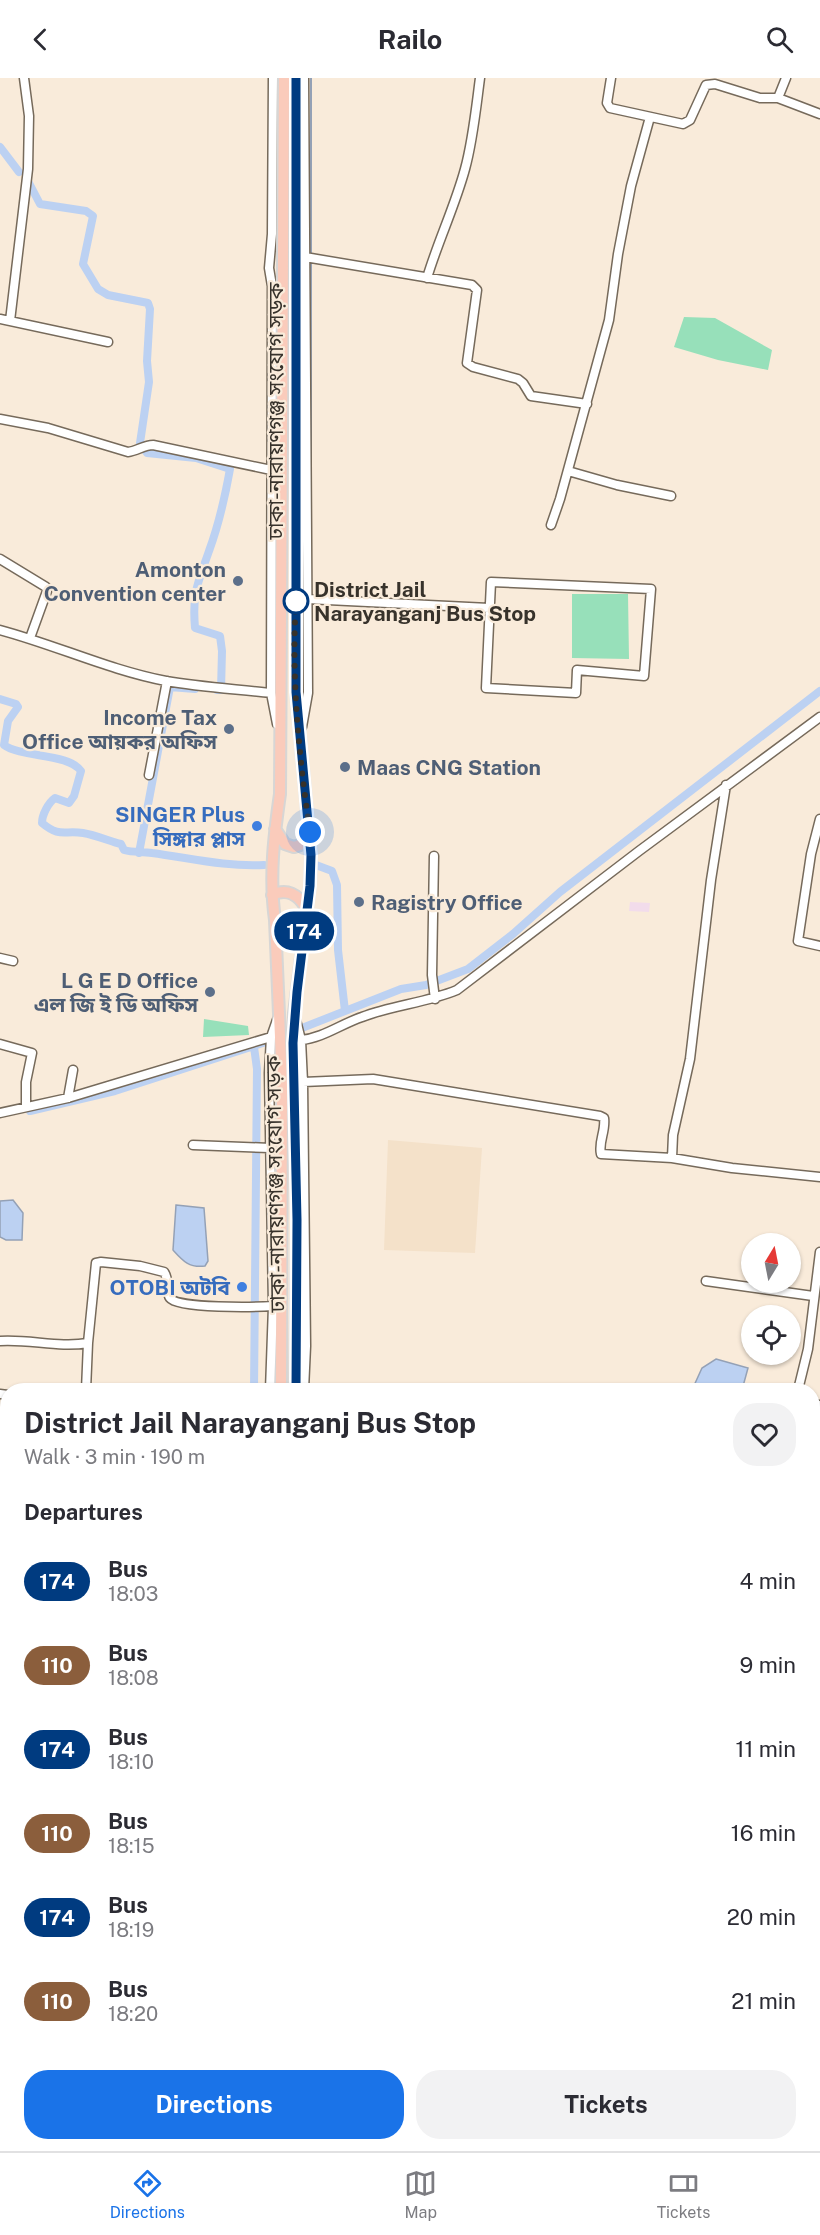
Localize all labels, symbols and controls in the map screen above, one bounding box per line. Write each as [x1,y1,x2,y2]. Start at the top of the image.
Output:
icon: back [24,23,57,56]
text: Railo [378,23,442,55]
icon: search [763,23,796,56]
street label: ঢাকা-নারায়ণগঞ্জ সংযোগ সড়ক [263,281,288,540]
place label: Amonton Convention center [44,557,226,606]
marker: Amonton Convention center [231,574,245,588]
place label: District Jail Narayanganj Bus Stop [314,577,536,626]
marker: District Jail Narayanganj Bus Stop [283,588,309,614]
place label: Income Tax Office আয়কর অফিস [22,705,217,754]
marker: Income Tax Office আয়কর অফিস [222,722,236,736]
place label: Maas CNG Station [357,755,541,780]
marker: Maas CNG Station [338,760,352,774]
place label: SINGER Plus সিঙ্গার প্লাস [115,802,245,851]
your location [295,817,325,847]
marker: SINGER Plus সিঙ্গার প্লাস [250,819,264,833]
place label: Ragistry Office [371,890,523,915]
marker: Ragistry Office [352,895,366,909]
line badge: 174 [270,912,338,950]
text: 174 [286,919,322,944]
place label: L G E D Office এল জি ই ডি অফিস [34,968,198,1017]
marker: L G E D Office এল জি ই ডি অফিস [203,985,217,999]
street label: ঢাকা-নারায়ণগঞ্জ সংযোগ সড়ক [260,1054,290,1314]
north arrow [741,1233,801,1293]
map controls [741,1233,801,1365]
place label: OTOBI অটবি [110,1275,230,1300]
marker: OTOBI অটবি [235,1280,249,1294]
button: locate [741,1305,801,1365]
button: heart [733,1403,796,1466]
text: District Jail Narayanganj Bus Stop [24,1406,476,1439]
text: Walk · 3 min · 190 m [24,1445,205,1469]
text: Departures [24,1499,143,1525]
text: Bus [108,1556,148,1582]
text: 4 min [740,1568,796,1594]
text: 174 [39,1569,75,1594]
text: 18:03 [108,1582,158,1606]
text: Bus [108,1640,148,1666]
text: 9 min [740,1652,796,1678]
text: 110 [41,1653,73,1678]
text: 18:08 [108,1666,159,1690]
text: Bus [108,1724,148,1750]
text: 11 min [735,1736,796,1762]
text: 174 [39,1737,75,1762]
text: 18:10 [108,1750,154,1774]
text: Bus [108,1808,148,1834]
text: 16 min [731,1820,796,1846]
text: 110 [41,1821,73,1846]
text: 18:15 [108,1834,155,1858]
text: Bus [108,1892,148,1918]
text: 20 min [727,1904,796,1930]
text: 174 [39,1905,75,1930]
text: 18:19 [108,1918,154,1942]
text: Bus [108,1976,148,2002]
text: 21 min [731,1988,796,2014]
text: 110 [41,1989,73,2014]
text: 18:20 [108,2002,158,2026]
button: Directions [24,2070,404,2139]
button: Tickets [416,2070,796,2139]
tab: Directions [110,2167,185,2222]
tab: Map [404,2167,437,2222]
tab: Tickets [657,2167,710,2222]

